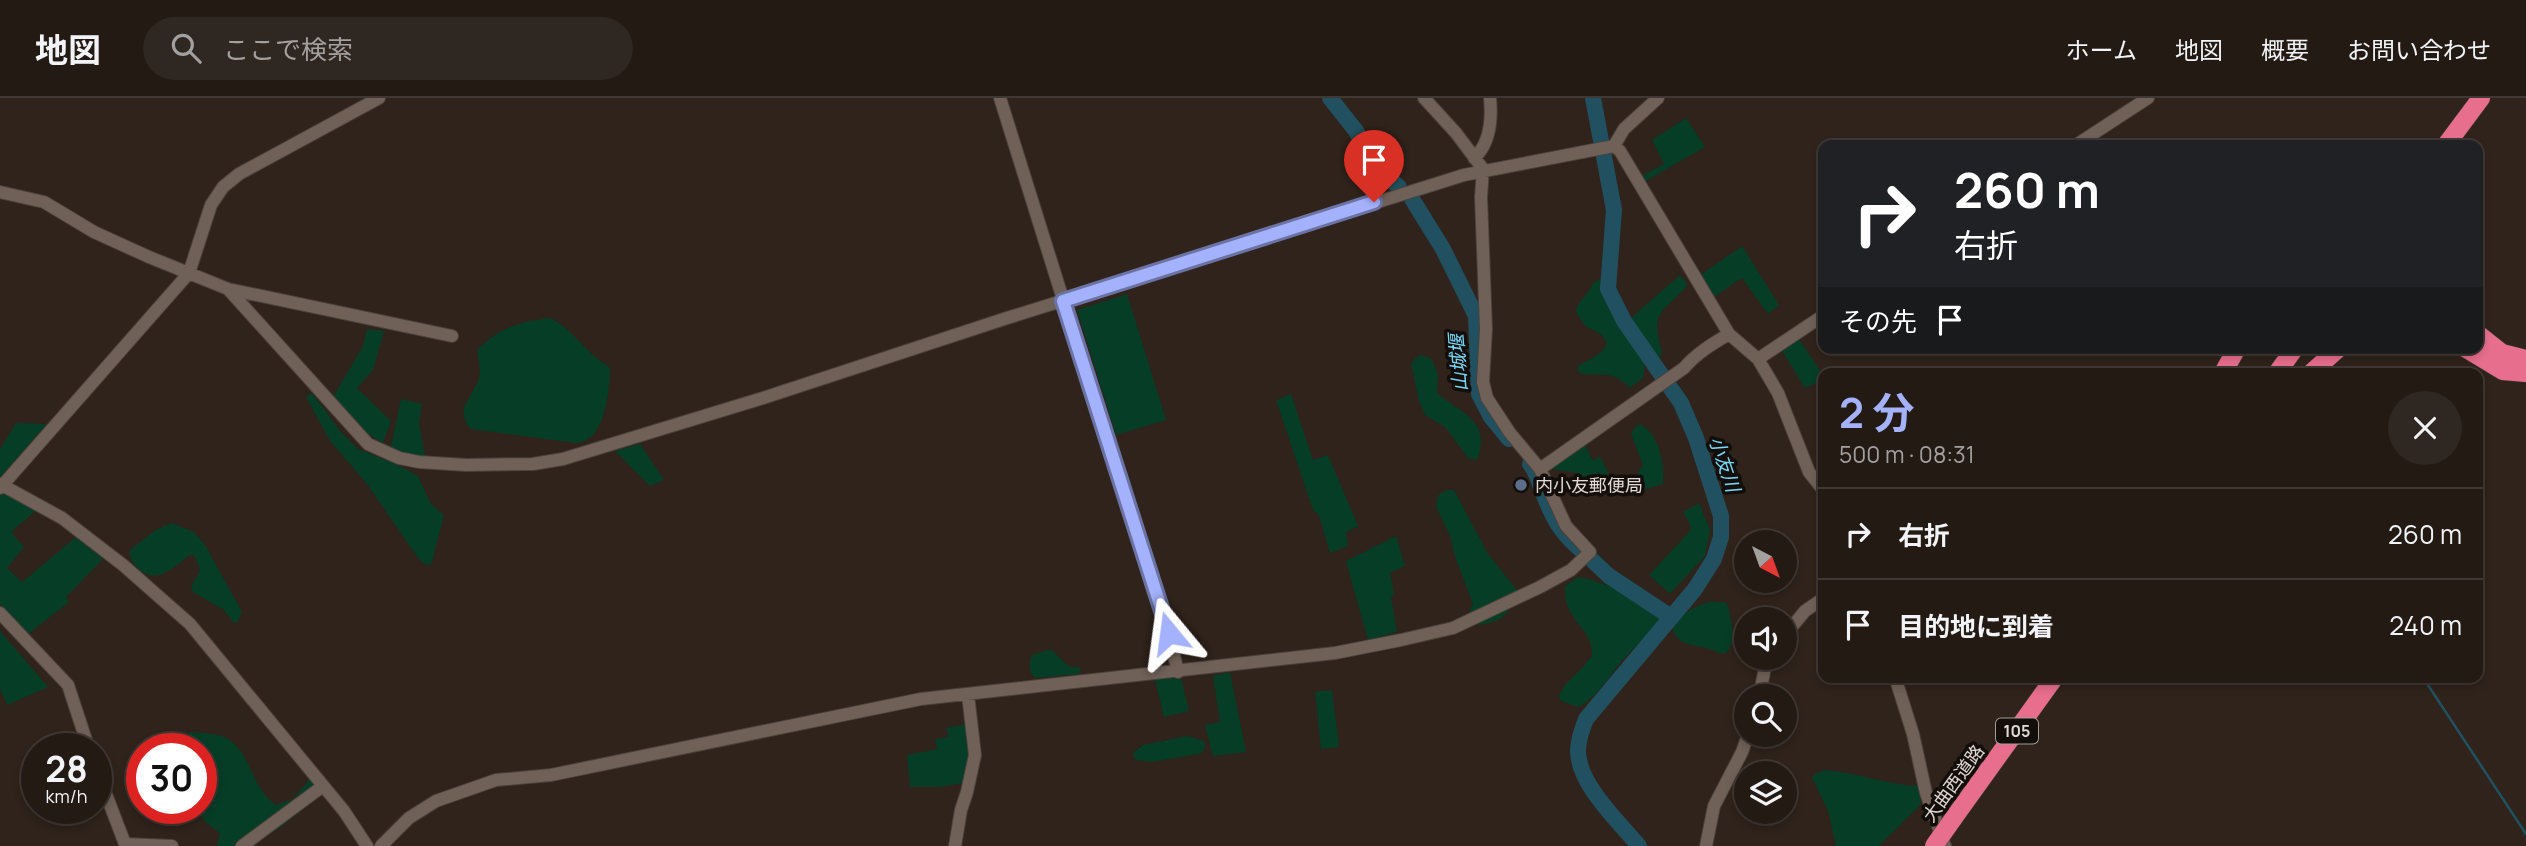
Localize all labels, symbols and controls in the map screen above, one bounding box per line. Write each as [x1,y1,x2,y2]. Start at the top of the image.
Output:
search box [143,17,633,80]
text: 地図 [35,27,101,72]
icon: search [167,29,205,67]
text: ここで検索 [223,31,353,67]
text: ホーム [2066,33,2137,66]
text: 地図 [2175,33,2223,66]
text: 概要 [2261,33,2309,66]
text: お問い合わせ [2347,33,2491,66]
pin [1344,130,1404,202]
icon: arrive [1355,141,1393,179]
text: 260 m [1954,156,2100,223]
icon: right [1839,168,1930,259]
text: 右折 [1954,223,2018,267]
icon: arrive [1931,301,1969,339]
text: その先 [1839,303,1917,339]
water label: 山城堰 [1443,331,1473,392]
text: 2 分 [1839,383,1914,441]
button: close [2388,391,2462,465]
water label: 小友川 [1703,433,1747,497]
text: 500 m · 08:31 [1839,438,1975,470]
place label: 内小友郵便局 [1535,473,1643,497]
marker: 内小友郵便局 [1513,477,1529,493]
icon: right [1839,515,1877,553]
text: 260 m [2388,516,2462,552]
text: 右折 [1898,517,1950,553]
north arrow [1734,530,1797,593]
map controls [1734,530,1797,824]
position arrow [1132,596,1206,670]
icon: arrive [1839,606,1877,644]
button: sound [1734,607,1797,670]
text: 240 m [2389,607,2462,643]
text: 目的地に到着 [1898,608,2054,644]
button: search [1734,684,1797,747]
road number: 105 [1996,718,2038,744]
speed limit sign: 30 [126,733,217,824]
street label: 大曲西道路 [1917,740,1989,826]
text: 28 [45,745,88,793]
button: layers [1734,761,1797,824]
text: km/h [46,784,87,808]

